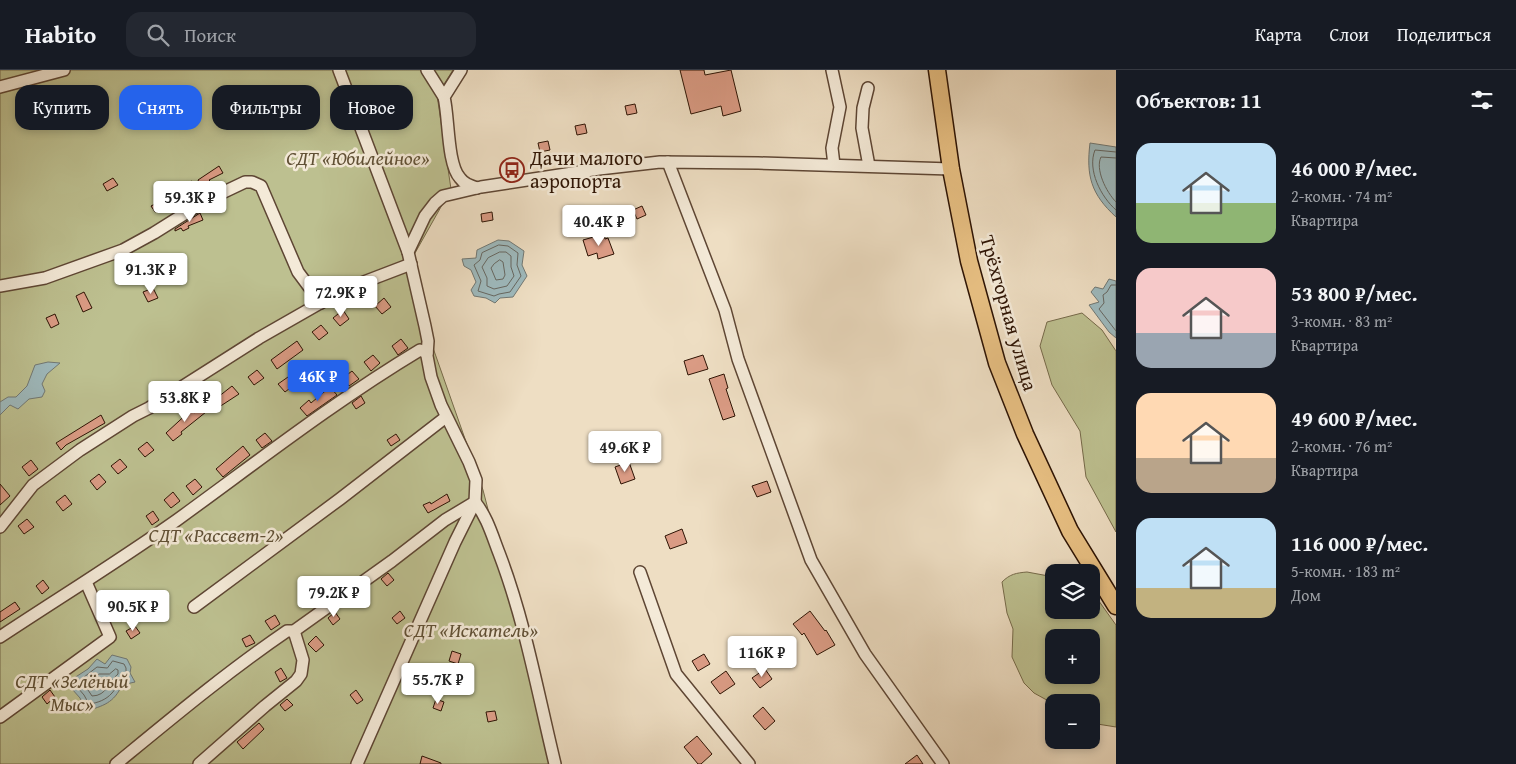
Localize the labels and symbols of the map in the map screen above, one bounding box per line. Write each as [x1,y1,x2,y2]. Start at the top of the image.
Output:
park label: СДТ «Юбилейное» [286,143,430,172]
place label: Дачи малого аэропорта [529,143,643,195]
bus stop icon: Дачи малого аэропорта [499,157,525,183]
pin: 59.3K ₽ [144,180,236,223]
pin: 40.4K ₽ [553,204,645,247]
street label: Трёхгорная улица [973,232,1046,395]
pin: 91.3K ₽ [105,252,197,295]
pin: 72.9K ₽ [295,276,387,318]
pin: 46K ₽ [283,360,353,402]
pin: 53.8K ₽ [139,380,231,423]
pin: 49.6K ₽ [579,430,671,473]
park label: СДТ «Рассвет-2» [149,520,284,549]
pin: 79.2K ₽ [288,576,380,618]
pin: 90.5K ₽ [87,590,179,632]
park label: СДТ «Искатель» [404,615,538,644]
pin: 116K ₽ [721,636,803,678]
pin: 55.7K ₽ [392,662,484,705]
park label: СДТ «Зелёный Мыс» [15,666,129,718]

